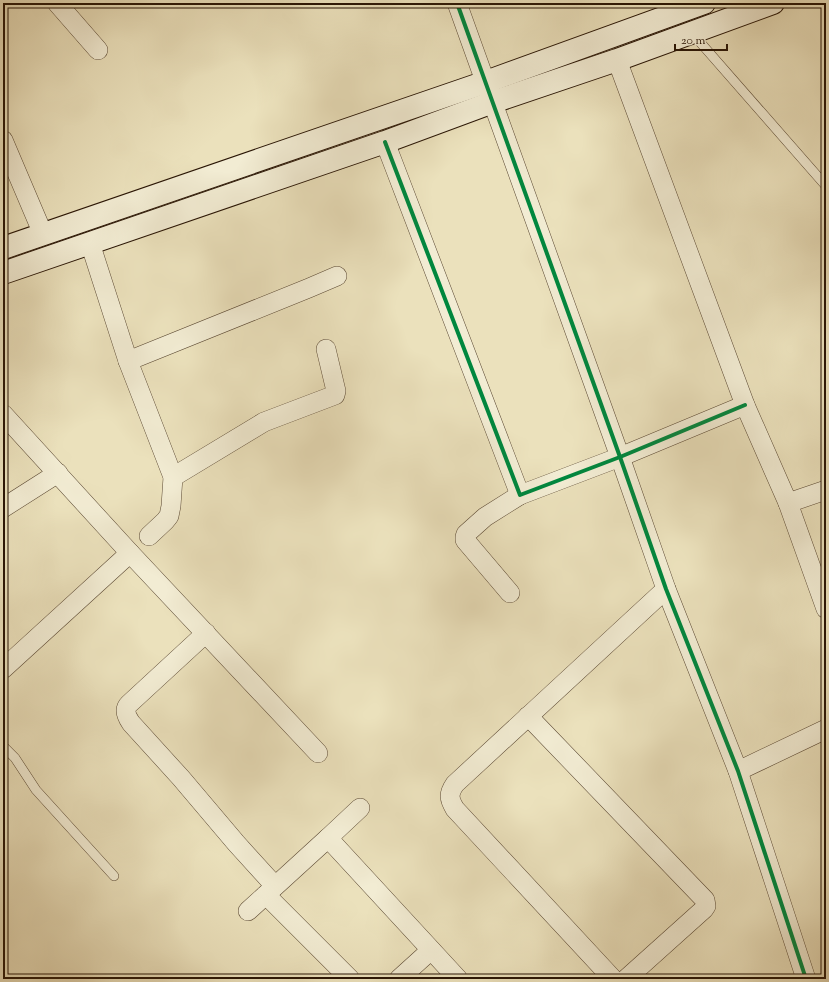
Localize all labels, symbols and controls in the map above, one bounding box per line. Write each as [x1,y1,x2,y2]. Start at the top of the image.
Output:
scale bar [675,26,727,52]
text: 20 m [681,32,706,50]

